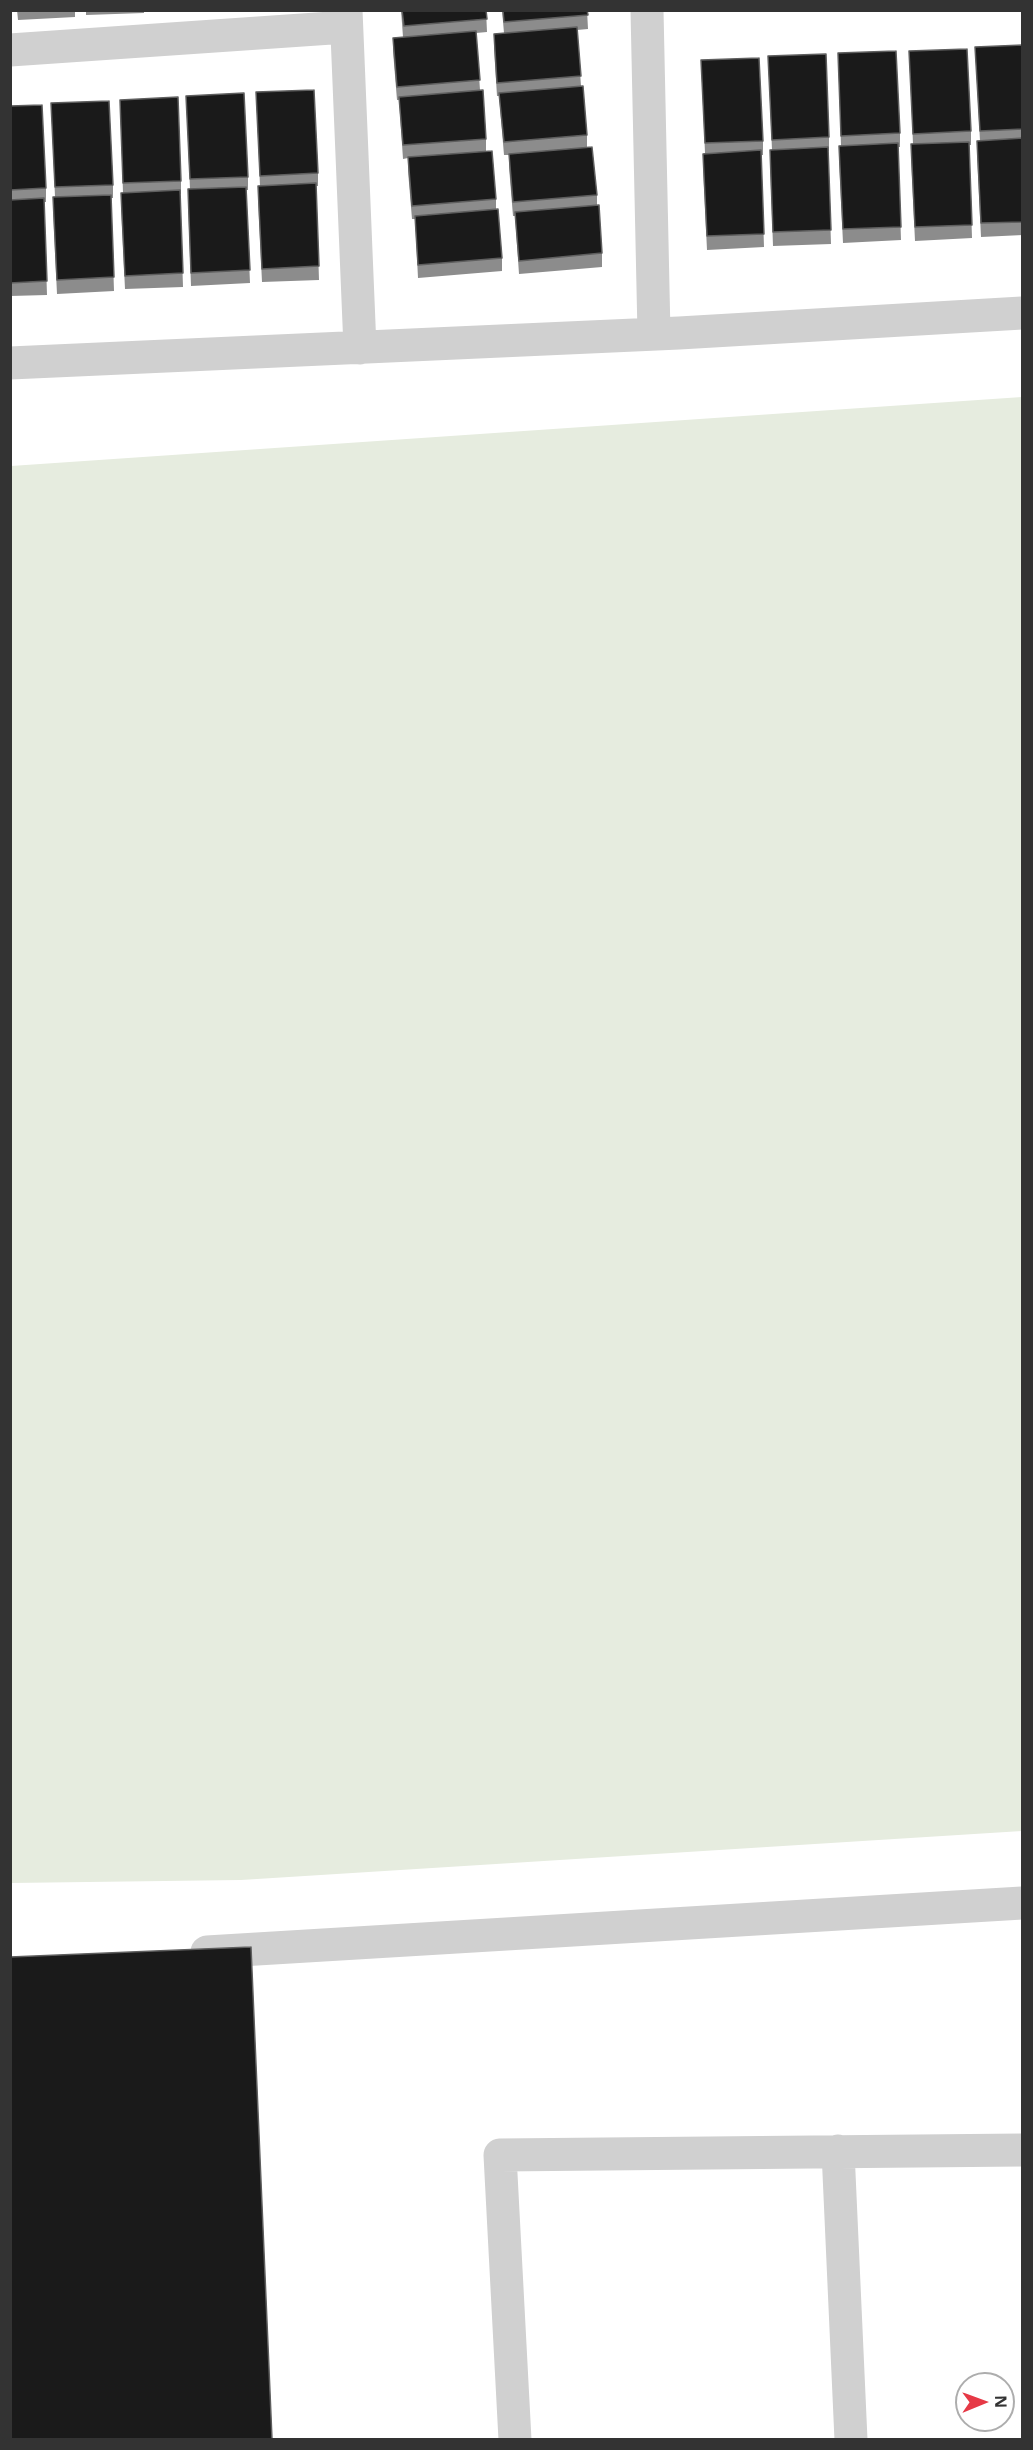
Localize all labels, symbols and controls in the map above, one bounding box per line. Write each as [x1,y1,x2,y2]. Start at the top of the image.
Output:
north arrow [955,2372,1015,2432]
text: N [990,2395,1012,2408]

